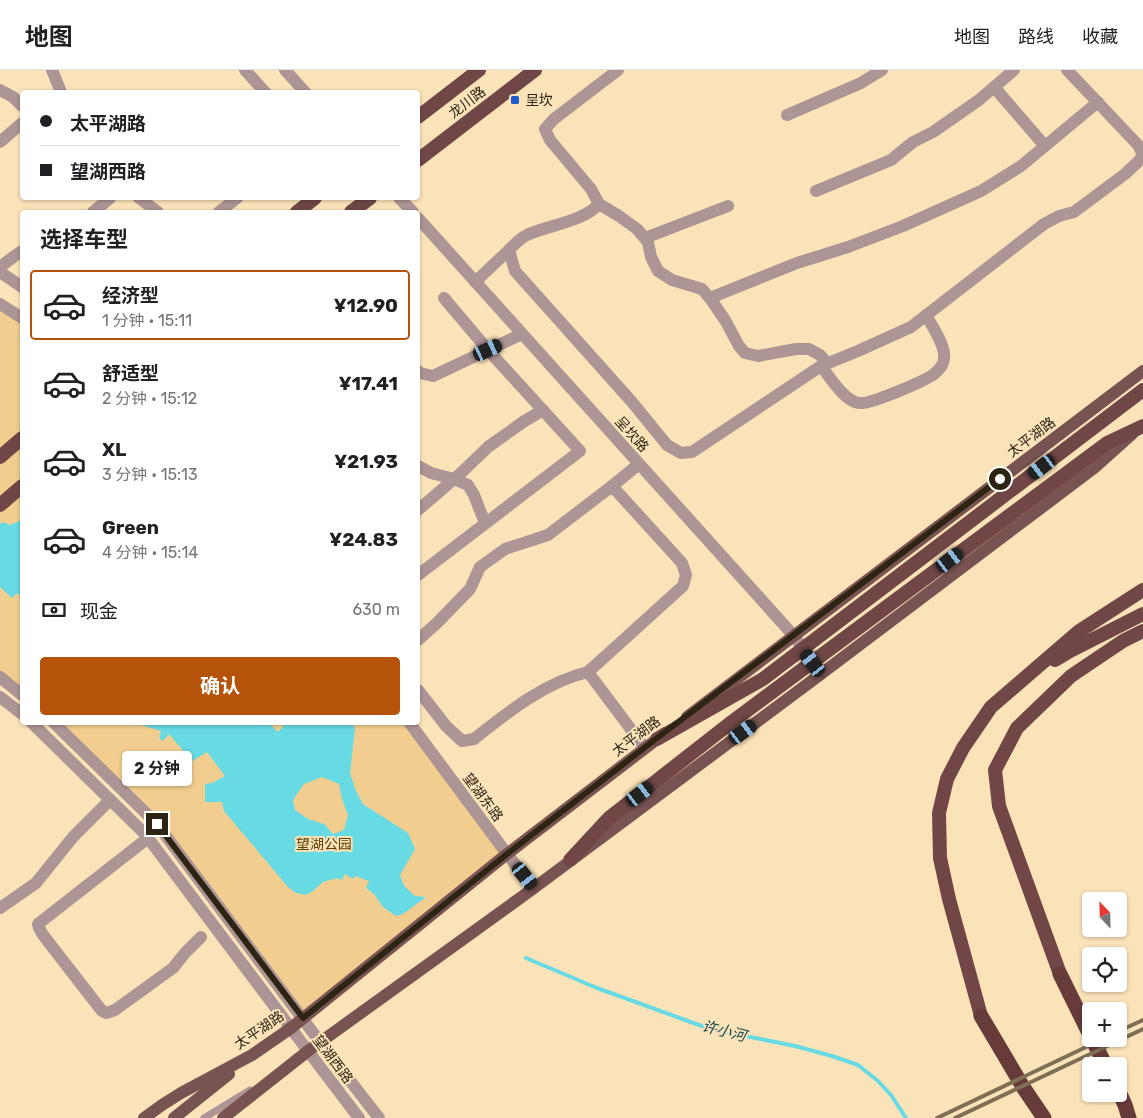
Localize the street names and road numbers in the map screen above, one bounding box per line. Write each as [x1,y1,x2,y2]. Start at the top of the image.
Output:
street label: 龙川路 [445,83,489,122]
street label: 呈坎路 [611,413,652,456]
street label: 太平湖路 [1004,414,1059,461]
street label: 太平湖路 [609,713,664,760]
street label: 望湖东路 [459,770,506,825]
street label: 太平湖路 [231,1008,287,1053]
street label: 望湖西路 [309,1032,356,1087]

